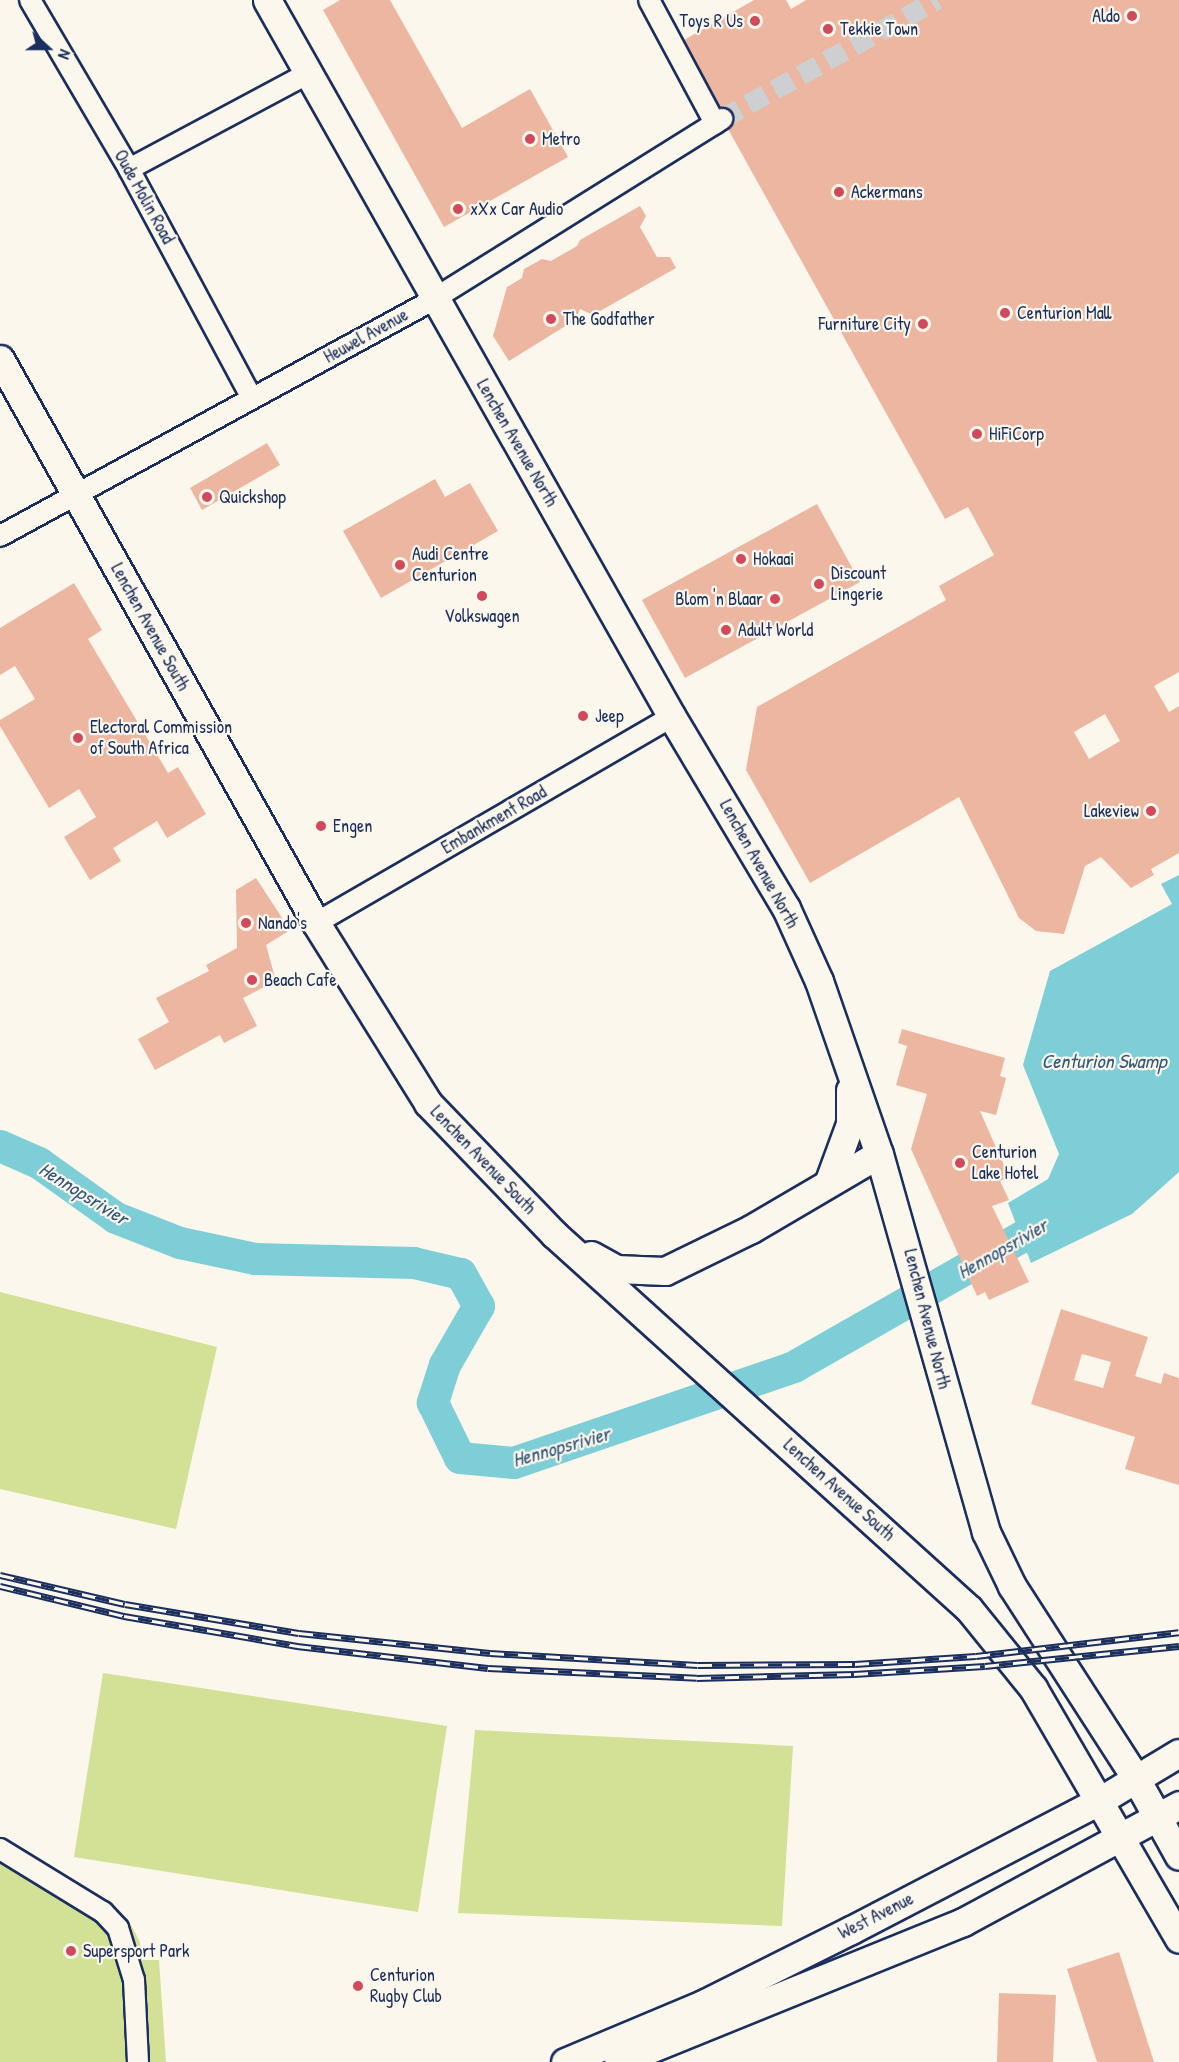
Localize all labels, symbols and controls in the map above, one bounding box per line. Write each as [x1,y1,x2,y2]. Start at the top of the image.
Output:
place label: Aldo [1092,5,1120,27]
marker: Aldo [1125,9,1139,23]
place label: Toys R Us [679,10,743,32]
marker: Toys R Us [748,14,762,28]
north arrow [18,18,78,78]
place label: Tekkie Town [840,18,918,40]
marker: Tekkie Town [821,22,835,36]
text: N [53,47,77,62]
place label: Metro [542,128,580,150]
marker: Metro [523,132,537,146]
street label: Oude Molin Road [109,146,179,248]
place label: Ackermans [851,181,923,203]
marker: Ackermans [832,185,846,199]
place label: xXx Car Audio [470,198,563,220]
marker: xXx Car Audio [451,202,465,216]
place label: Centurion Mall [1017,302,1112,324]
street label: Heuwel Avenue [320,304,412,368]
marker: Centurion Mall [998,306,1012,320]
place label: The Godfather [563,308,655,330]
marker: The Godfather [544,312,558,326]
place label: Furniture City [819,313,911,335]
marker: Furniture City [916,317,930,331]
street label: Lenchen Avenue North [472,376,562,510]
place label: HiFiCorp [989,423,1044,445]
marker: HiFiCorp [970,427,984,441]
place label: Quickshop [219,486,286,508]
marker: Quickshop [200,490,214,504]
place label: Audi Centre Centurion [412,544,489,586]
place label: Hokaai [753,548,794,570]
marker: Hokaai [734,552,748,566]
marker: Audi Centre Centurion [393,558,407,572]
street label: Lenchen Avenue South [106,560,194,694]
place label: Discount Lingerie [831,563,886,606]
marker: Discount Lingerie [812,577,826,591]
place label: Blom 'n Blaar [675,588,763,610]
marker: Volkswagen [475,589,489,603]
marker: Blom 'n Blaar [768,592,782,606]
place label: Volkswagen [444,605,520,627]
place label: Adult World [738,619,813,641]
marker: Adult World [719,623,733,637]
place label: Jeep [595,705,624,727]
marker: Jeep [576,709,590,723]
place label: Electoral Commission of South Africa [90,717,232,760]
marker: Electoral Commission of South Africa [71,731,85,745]
street label: Embankment Road [438,781,550,859]
street label: Lenchen Avenue North [715,796,803,932]
place label: Lakeview [1084,800,1139,822]
marker: Lakeview [1144,804,1158,818]
place label: Engen [333,815,372,837]
marker: Engen [314,819,328,833]
place label: Nando's [258,912,307,934]
marker: Nando's [239,916,253,930]
place label: Beach Cafe [264,969,337,991]
marker: Beach Cafe [245,973,259,987]
water label: Centurion Swamp [1041,1048,1167,1072]
street label: Lenchen Avenue South [426,1101,540,1219]
place label: Centurion Lake Hotel [972,1142,1038,1184]
water label: Hennopsrivier [35,1156,133,1230]
marker: Centurion Lake Hotel [953,1156,967,1170]
water label: Hennopsrivier [953,1213,1051,1283]
street label: Lenchen Avenue North [899,1247,955,1391]
water label: Hennopsrivier [510,1421,612,1471]
street label: Lenchen Avenue South [779,1434,899,1546]
street label: West Avenue [835,1888,917,1944]
place label: Supersport Park [83,1940,190,1962]
marker: Supersport Park [64,1944,78,1958]
place label: Centurion Rugby Club [370,1965,442,2008]
marker: Centurion Rugby Club [351,1979,365,1993]

